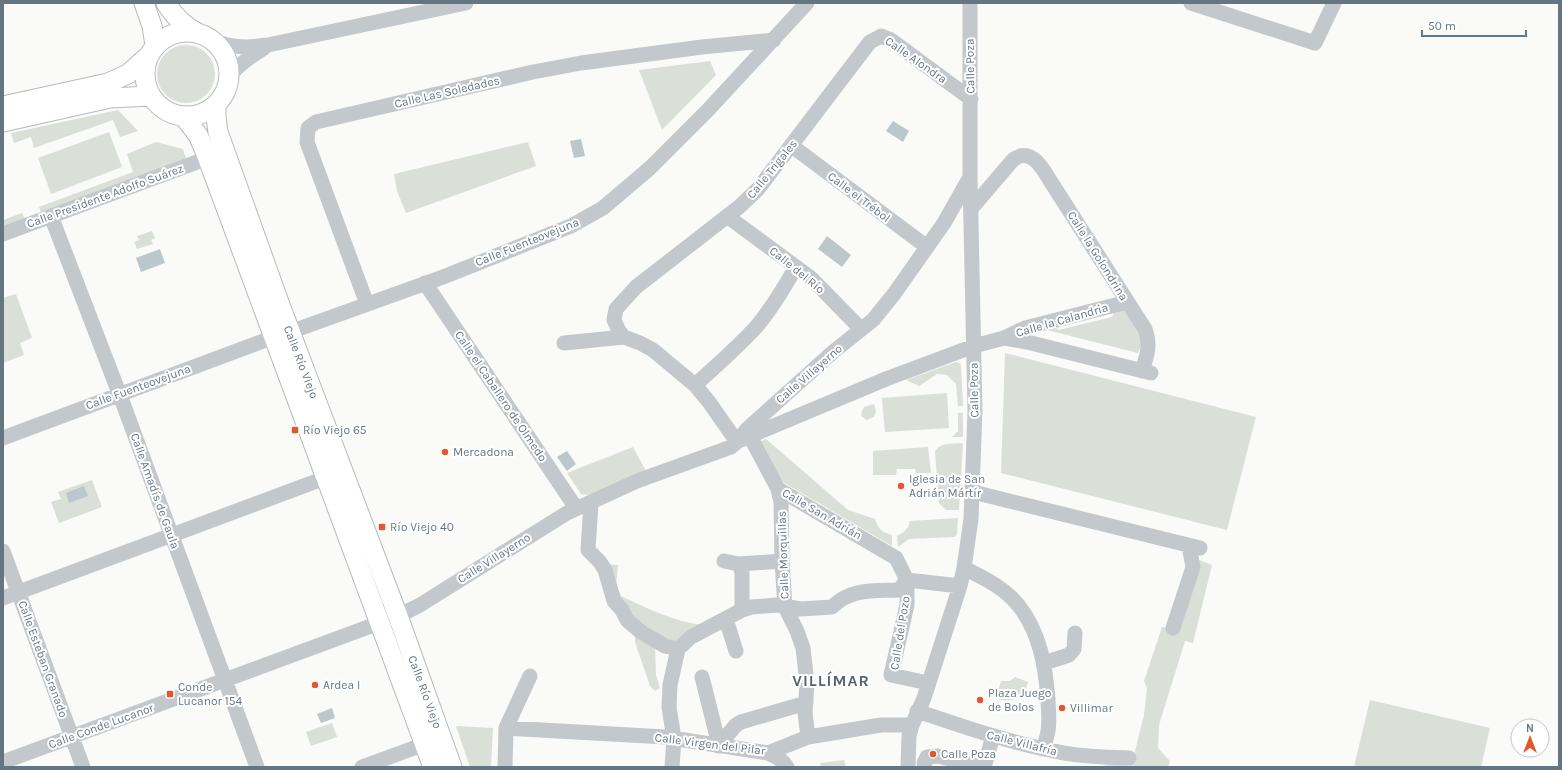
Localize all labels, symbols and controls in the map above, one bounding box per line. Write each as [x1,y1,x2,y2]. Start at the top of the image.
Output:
scale bar [1422,12,1526,38]
text: 50 m [1428,19,1456,33]
street label: Calle Alondra [883,34,949,86]
street label: Calle Poza [963,38,977,94]
street label: Calle Las Soledades [393,73,501,111]
street label: Calle Trigales [744,137,800,201]
street label: Calle Presidente Adolfo Suárez [25,161,185,231]
street label: Calle el Trébol [825,169,893,225]
street label: Calle la Golondrina [1065,209,1131,303]
street label: Calle Fuenteovejuna [473,215,581,269]
street label: Calle del Río [767,244,827,296]
street label: Calle la Calandria [1014,300,1110,340]
street label: Calle Río Viejo [281,324,321,400]
street label: Calle el Caballero de Olmedo [452,328,550,464]
street label: Calle Villayerno [773,341,845,407]
street label: Calle Fuenteovejuna [84,361,192,413]
street label: Calle Poza [967,362,981,418]
place label: Río Viejo 65 [303,423,367,437]
marker: Río Viejo 65 [290,425,300,435]
street label: Calle Amadís de Gaula [128,431,182,551]
place label: Mercadona [453,445,514,459]
marker: Mercadona [440,447,450,457]
place label: Iglesia de San Adrián Mártír [909,472,985,500]
marker: Iglesia de San Adrián Mártír [896,481,906,491]
street label: Calle San Adrián [780,486,864,542]
street label: Calle Morquillas [774,511,792,599]
place label: Río Viejo 40 [390,520,454,534]
marker: Río Viejo 40 [377,522,387,532]
street label: Calle Villayerno [455,530,533,586]
street label: Calle del Pozo [887,595,913,671]
street label: Calle Esteban Granado [15,599,71,719]
street label: Calle Río Viejo [405,654,445,730]
district label: VILLÍMAR [792,671,870,690]
place label: Ardea I [323,678,360,692]
place label: Conde Lucanor 154 [178,680,242,708]
marker: Ardea I [310,680,320,690]
place label: Plaza Juego de Bolos [988,686,1051,714]
marker: Conde Lucanor 154 [165,689,175,699]
marker: Plaza Juego de Bolos [975,695,985,705]
street label: Calle Conde Lucanor [47,700,156,752]
place label: Villimar [1070,701,1113,715]
marker: Villimar [1057,703,1067,713]
north arrow [1510,718,1550,758]
text: N [1526,722,1534,735]
street label: Calle Villafría [985,728,1059,758]
street label: Calle Virgen del Pilar [654,730,767,758]
place label: Calle Poza [941,747,996,761]
marker: Calle Poza [928,749,938,759]

